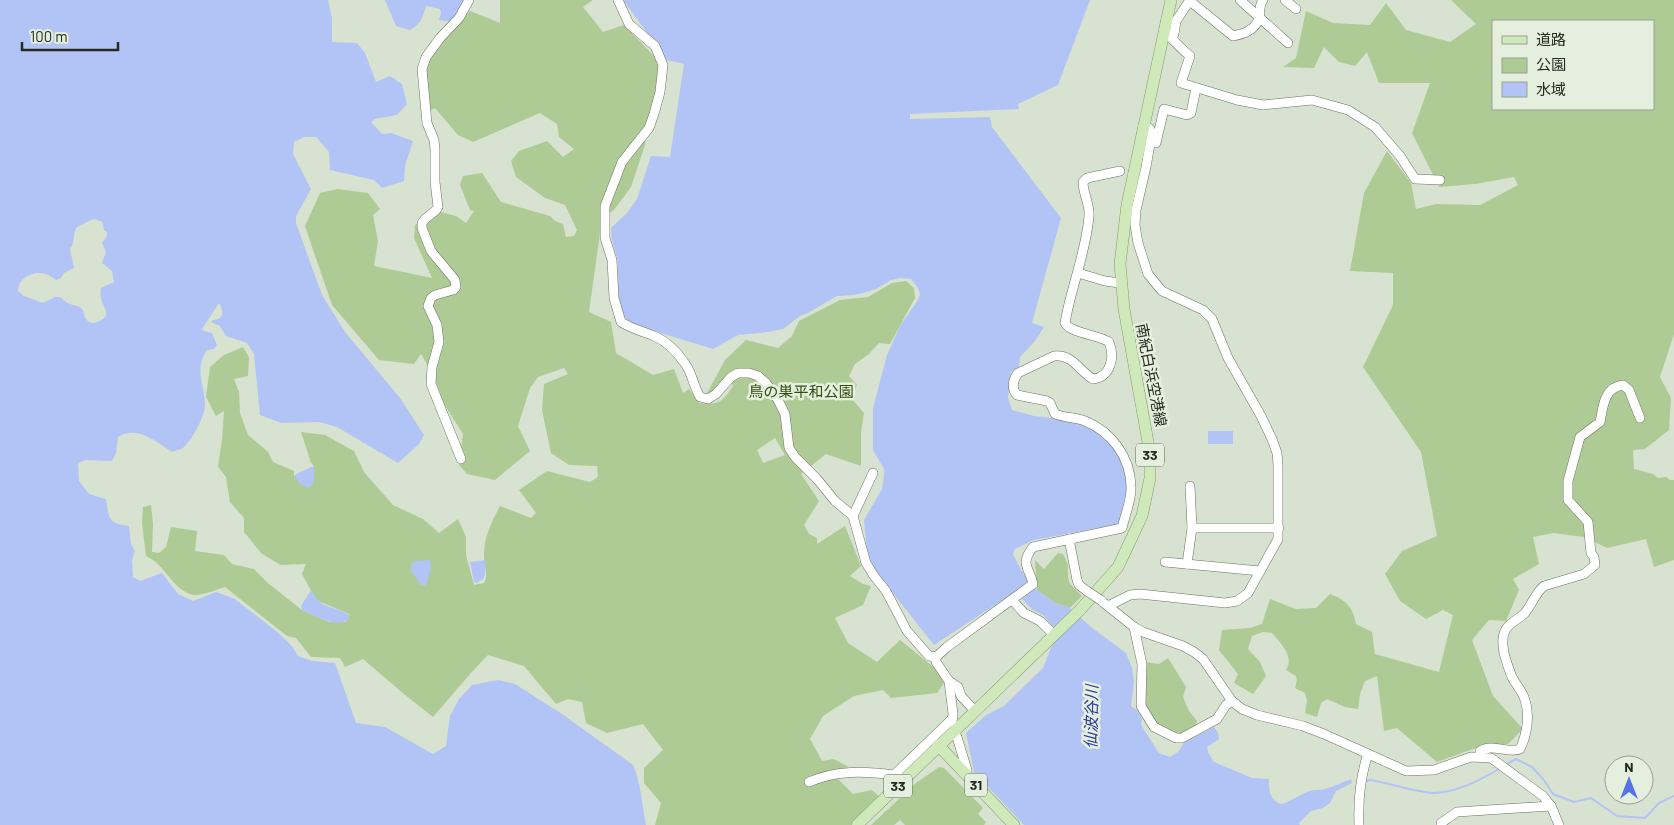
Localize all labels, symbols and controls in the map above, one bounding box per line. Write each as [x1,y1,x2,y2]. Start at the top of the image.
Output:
scale bar [22,20,119,52]
legend [1492,20,1654,110]
text: 100 m [30,27,68,45]
text: 道路 [1536,30,1566,48]
text: 公園 [1536,55,1566,73]
text: 水域 [1536,80,1566,98]
street label: 南紀白浜空港線 [1133,322,1171,428]
park label: 鳥の巣平和公園 [748,382,854,400]
road number: 33 [1136,444,1164,466]
water label: 仙波谷川 [1080,683,1101,749]
north arrow [1604,755,1654,805]
text: N [1624,758,1634,775]
road number: 33 [884,774,912,798]
road number: 31 [965,774,987,796]

